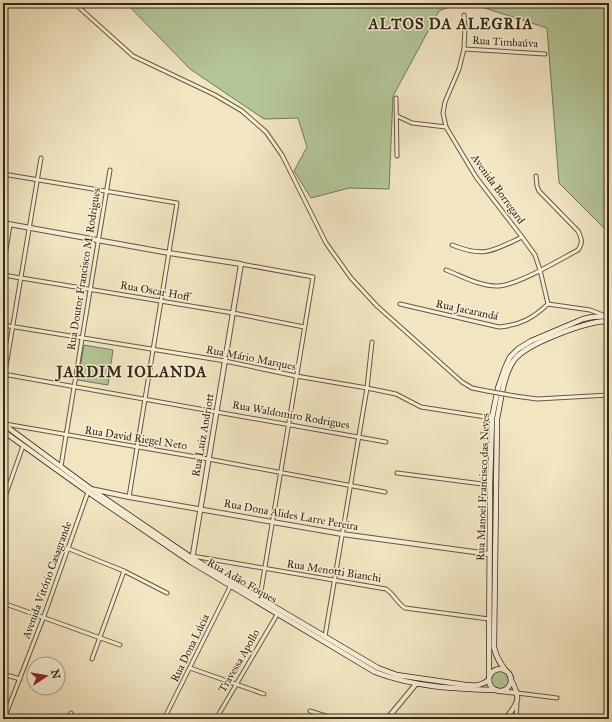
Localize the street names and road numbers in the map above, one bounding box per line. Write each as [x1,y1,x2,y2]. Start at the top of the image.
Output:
street label: Rua Timbaúva [472,34,539,50]
street label: Avenida Borregard [468,151,528,227]
street label: Rua Doutor Francisco M. Rodrigues [65,187,103,351]
street label: Rua Oscar Hoff [119,278,193,304]
street label: Rua Jacarandá [434,297,500,324]
street label: Rua Mário Marques [205,343,297,374]
street label: Rua Luiz Andriott [189,392,217,478]
street label: Rua Waldomiro Rodrigues [231,398,351,432]
street label: Rua Manoel Francisco das Neves [474,413,492,561]
street label: Rua David Riegel Neto [84,423,189,453]
street label: Rua Dona Alides Larre Pereira [223,497,360,533]
street label: Avenida Vitório Casagrande [19,519,74,641]
street label: Rua Adão Foques [204,556,279,607]
street label: Rua Menotti Bianchi [286,557,382,585]
street label: Rua Dona Lúcia [168,612,212,684]
street label: Travessa Apollo [216,627,262,695]

